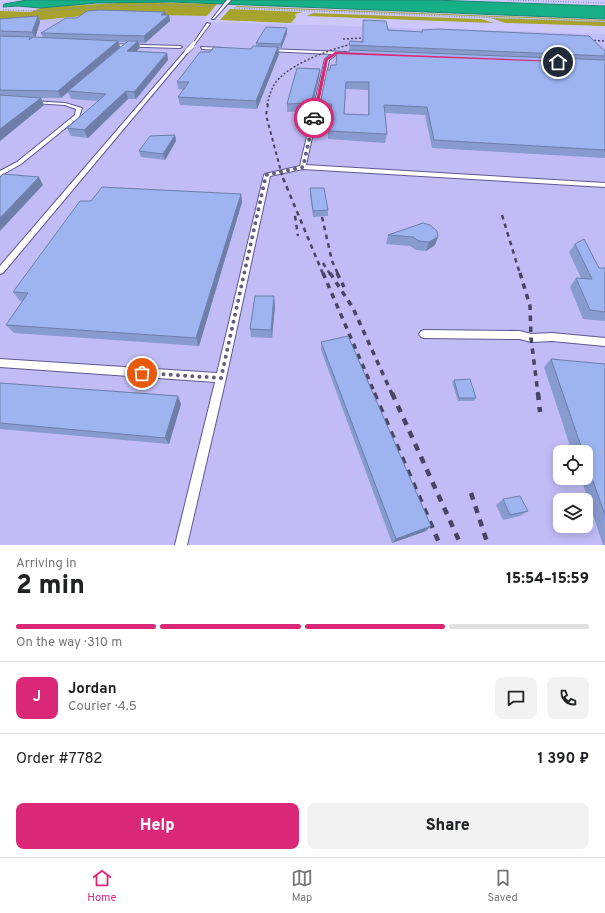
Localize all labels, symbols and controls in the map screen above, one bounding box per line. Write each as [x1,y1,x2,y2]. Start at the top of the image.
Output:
pin [541,45,575,79]
icon: home [547,51,569,73]
courier [294,98,334,138]
icon: car [303,107,325,129]
pin [125,356,159,390]
icon: bag [131,362,153,384]
map controls [553,445,593,533]
button: locate [553,445,593,485]
button: layers [553,493,593,533]
text: Arriving in [16,556,77,572]
text: 2 min [16,570,85,603]
text: 15:54–15:59 [506,570,589,589]
text: On the way · 310 m [16,635,122,651]
button: chat [495,677,537,719]
button: phone [547,677,589,719]
text: Jordan [68,680,117,699]
text: J [33,688,41,707]
text: Courier · 4.5 [68,699,137,715]
text: Order #7782 [16,750,103,769]
text: 1 390 ₽ [538,750,589,769]
button: Help [16,803,299,849]
button: Share [307,803,589,849]
tab: Home [87,867,116,905]
tab: Map [291,867,313,905]
tab: Saved [488,867,518,905]

